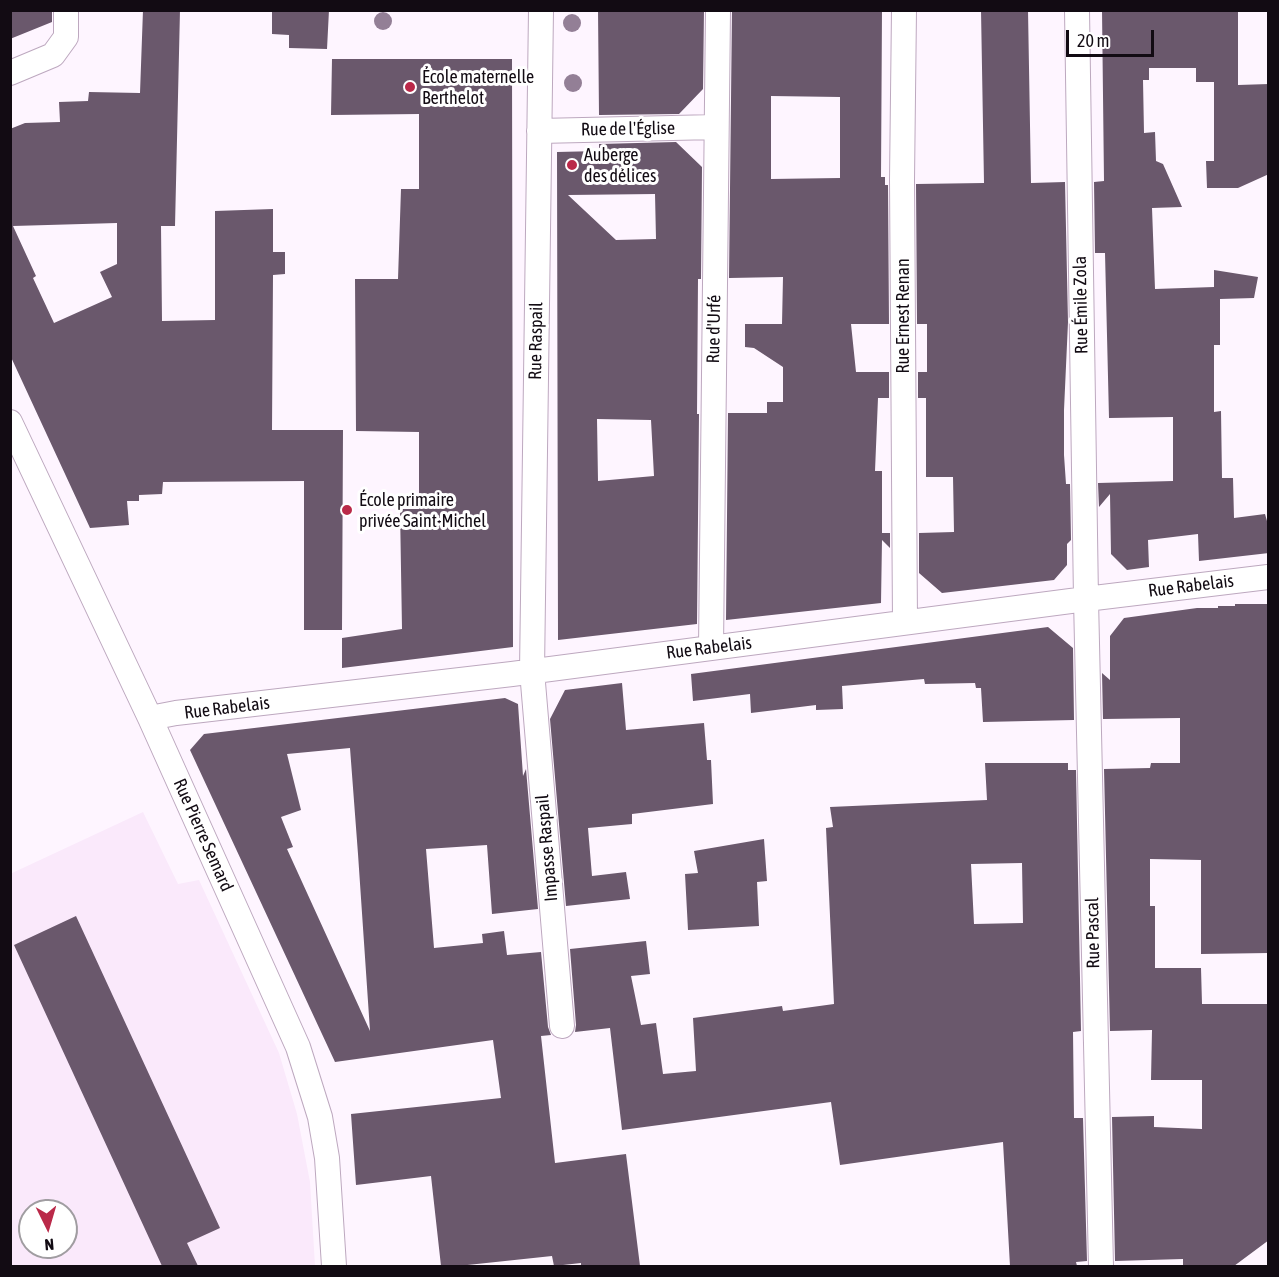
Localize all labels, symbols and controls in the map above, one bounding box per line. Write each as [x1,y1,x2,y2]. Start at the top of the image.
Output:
scale bar [1069,18,1158,56]
text: 20 m [1077,30,1109,51]
place label: École maternelle Berthelot [422,66,534,109]
marker: École maternelle Berthelot [403,80,417,94]
street label: Rue de l'Église [581,117,675,141]
place label: Auberge des délices [584,144,656,186]
marker: Auberge des délices [565,158,579,172]
street label: Rue Émile Zola [1069,256,1093,354]
street label: Rue Ernest Renan [892,258,914,374]
street label: Rue d'Urfé [703,294,725,364]
street label: Rue Raspail [525,302,547,380]
place label: École primaire privée Saint-Michel [359,489,486,532]
marker: École primaire privée Saint-Michel [340,503,354,517]
street label: Rue Rabelais [1147,570,1235,602]
street label: Rue Rabelais [665,632,753,664]
street label: Rue Rabelais [183,692,271,724]
street label: Rue Pierre Semard [168,775,238,895]
street label: Impasse Raspail [532,794,562,902]
street label: Rue Pascal [1082,897,1104,969]
north arrow [18,1199,78,1259]
text: N [44,1236,55,1254]

